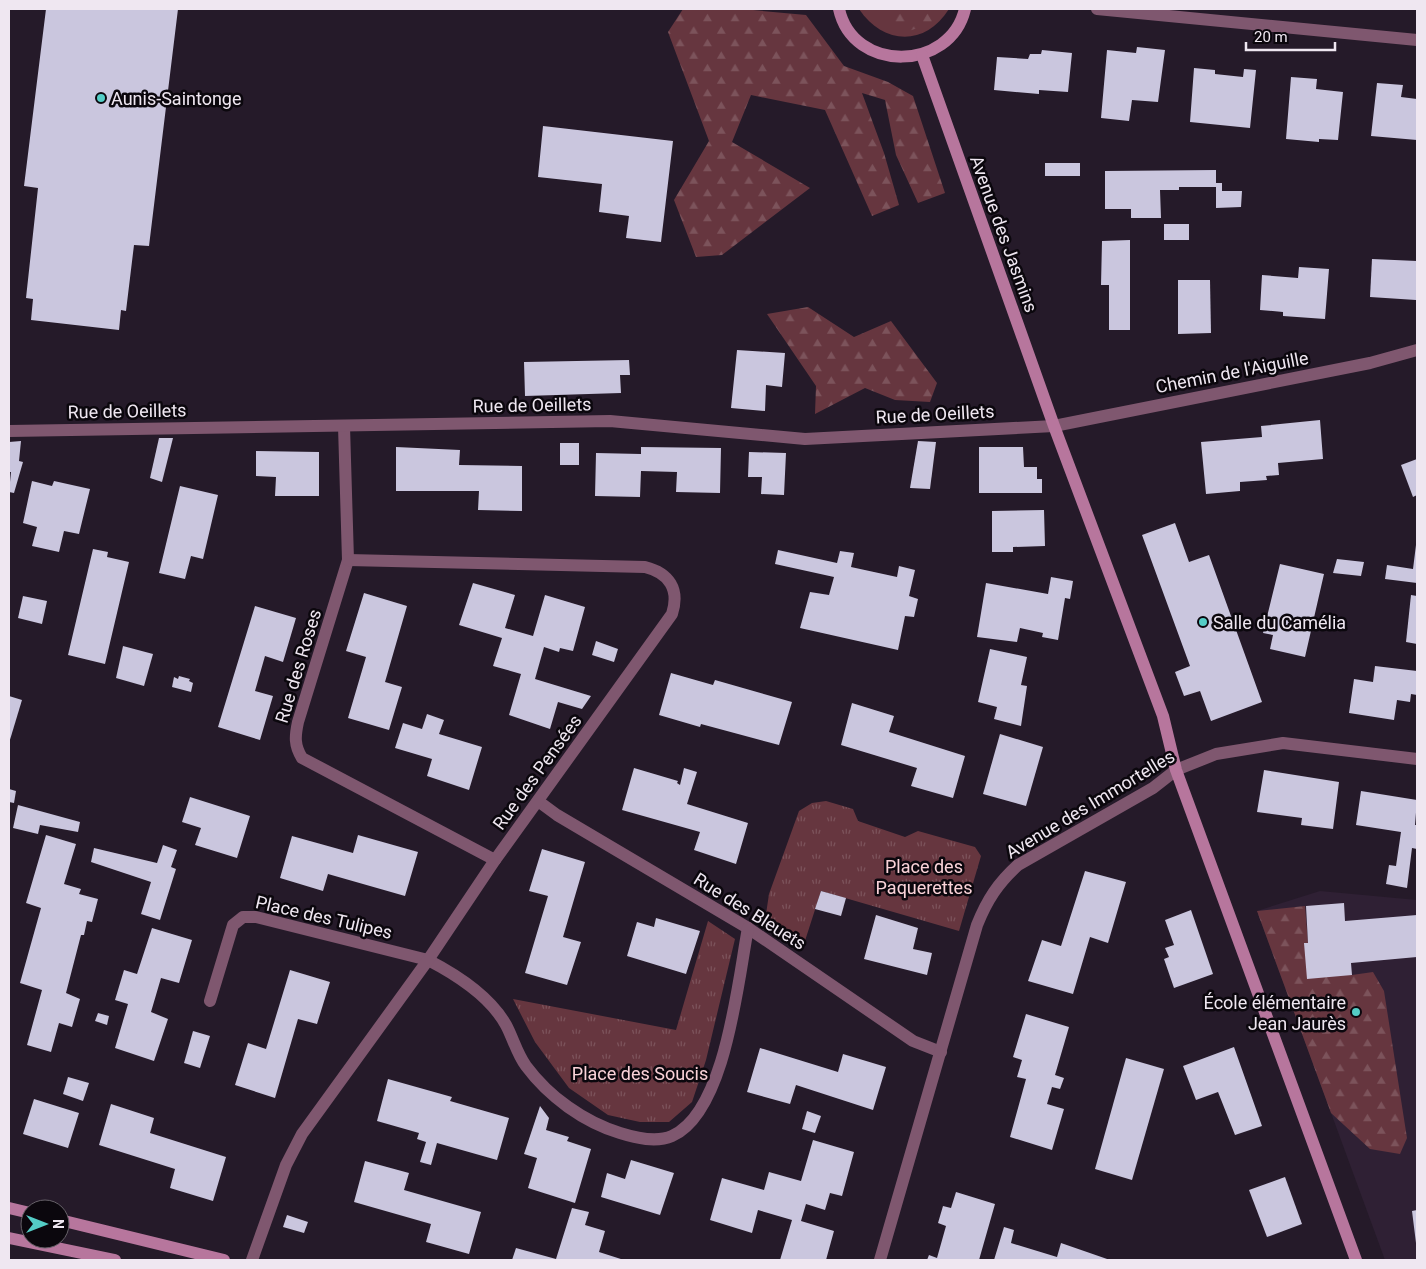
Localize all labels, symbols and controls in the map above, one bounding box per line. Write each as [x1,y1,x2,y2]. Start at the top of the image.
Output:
scale bar [1246,20,1335,52]
text: 20 m [1254,28,1288,46]
place label: Aunis-Saintonge [111,88,242,109]
marker: Aunis-Saintonge [95,92,107,104]
street label: Avenue des Jasmins [966,153,1042,315]
street label: Chemin de l'Aiguille [1154,347,1310,397]
street label: Rue de Oeillets [472,393,592,417]
street label: Rue de Oeillets [67,399,187,423]
street label: Rue de Oeillets [875,400,995,428]
street label: Rue des Roses [271,607,325,725]
place label: Salle du Camélia [1213,612,1346,633]
marker: Salle du Camélia [1197,616,1209,628]
street label: Rue des Pensées [488,710,586,834]
street label: Avenue des Immortelles [1002,745,1178,863]
park label: Place des Paquerettes [876,856,972,898]
street label: Rue des Bleuets [690,868,810,954]
street label: Place des Tulipes [254,891,394,943]
place label: École élémentaire Jean Jaurès [1204,992,1346,1034]
marker: École élémentaire Jean Jaurès [1350,1006,1362,1018]
park label: Place des Soucis [572,1063,708,1084]
north arrow [20,1199,70,1249]
text: N [50,1219,66,1229]

